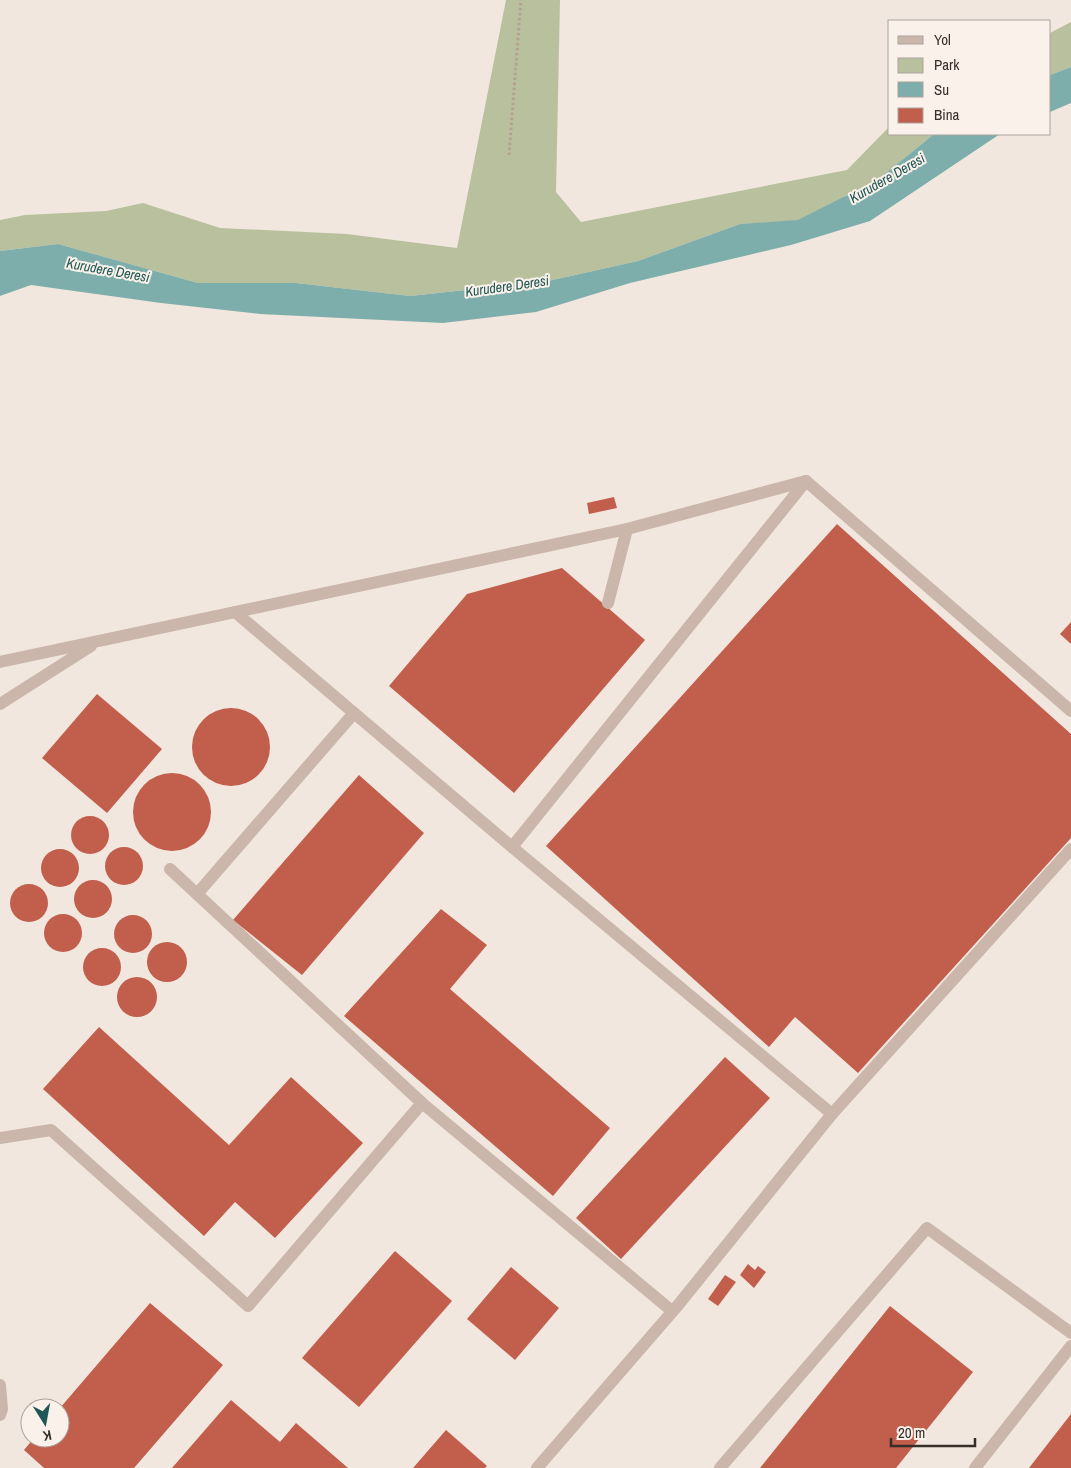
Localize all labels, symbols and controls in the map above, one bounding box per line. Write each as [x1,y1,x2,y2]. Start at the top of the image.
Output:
legend [888,20,1051,135]
text: Yol [934,29,951,50]
text: Park [934,54,960,75]
text: Su [934,79,949,100]
text: Bina [934,104,959,125]
water label: Kurudere Deresi [846,149,929,207]
water label: Kurudere Deresi [65,254,152,286]
water label: Kurudere Deresi [464,271,551,301]
north arrow [20,1398,70,1448]
scale bar [891,1416,975,1448]
text: 20 m [898,1422,925,1443]
text: K [41,1426,53,1446]

